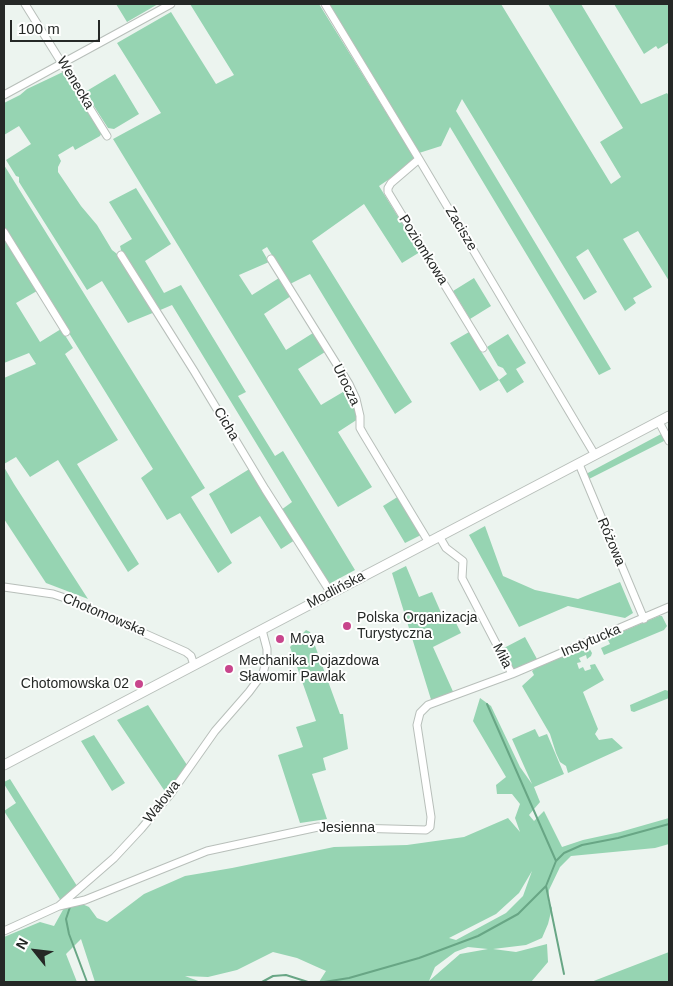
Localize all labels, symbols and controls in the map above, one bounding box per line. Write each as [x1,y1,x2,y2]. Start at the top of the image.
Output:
scale bar [12,10,102,42]
text: 100 m [18,20,60,37]
street label: Wenecka [53,54,97,112]
street label: Zacisze [441,204,481,254]
street label: Poziomkowa [395,212,451,288]
street label: Urocza [329,361,363,409]
street label: Cicha [210,404,242,444]
street label: Różowa [593,515,629,569]
street label: Modlińska [304,568,368,612]
street label: Chotomowska [60,590,148,640]
place label: Polska Organizacja Turystyczna [357,610,478,642]
marker: Polska Organizacja Turystyczna [341,620,353,632]
street label: Instytucka [559,621,623,661]
place label: Moya [290,631,324,647]
marker: Moya [274,633,286,645]
street label: Miła [489,641,515,671]
place label: Mechanika Pojazdowa Sławomir Pawlak [239,653,379,686]
marker: Mechanika Pojazdowa Sławomir Pawlak [223,663,235,675]
place label: Chotomowska 02 [21,676,129,692]
marker: Chotomowska 02 [133,678,145,690]
street label: Wałowa [140,777,184,827]
street label: Jesienna [319,820,375,836]
north arrow [10,926,60,976]
text: N [12,935,31,952]

